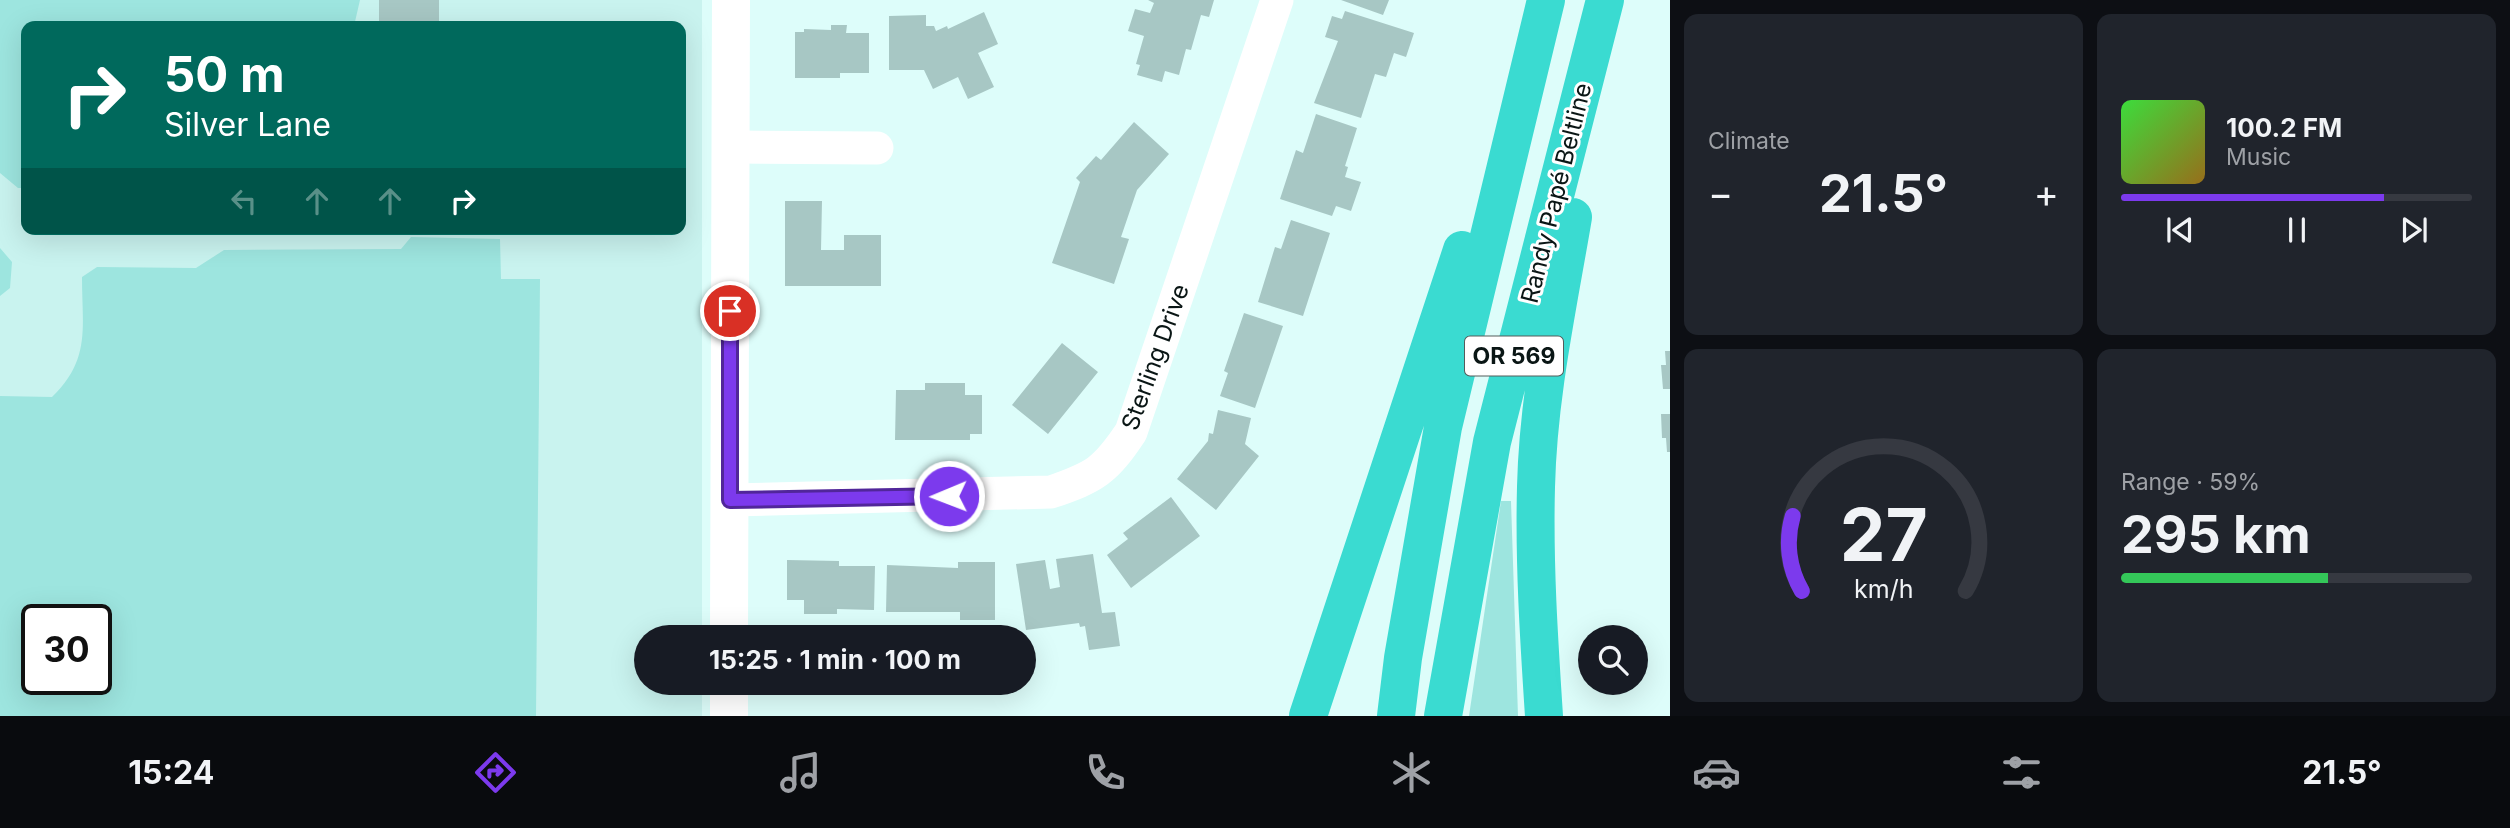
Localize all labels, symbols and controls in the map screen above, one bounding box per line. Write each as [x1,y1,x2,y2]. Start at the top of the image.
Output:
text: 50 m [164,45,285,104]
icon: right [49,49,140,140]
street label: Randy Papé Beltline [1515,80,1597,306]
text: Silver Lane [164,105,331,144]
text: 100.2 FM [2226,112,2342,143]
text: Climate [1708,127,1790,155]
text: Music [2226,143,2291,171]
text: 21.5° [1819,162,1948,225]
text: − [1708,170,1733,216]
text: + [2034,170,2059,216]
icon: left [225,182,263,220]
icon: ahead [298,182,336,220]
icon: ahead [371,182,409,220]
icon: right [444,182,482,220]
icon: previous [2161,211,2199,249]
icon: pause [2278,211,2316,249]
icon: next [2395,211,2433,249]
street label: Sterling Drive [1115,280,1195,434]
pin [700,281,760,341]
icon: arrive [711,292,749,330]
road number: OR 569 [1465,336,1563,376]
position arrow [912,459,986,533]
text: Range · 59% [2121,468,2260,496]
text: 27 [1839,491,1928,580]
text: 295 km [2121,503,2311,566]
text: km/h [1854,574,1913,604]
speed limit sign: 30 [21,604,112,695]
map controls [1578,625,1648,695]
button: search [1578,625,1648,695]
text: 15:25 · 1 min · 100 m [709,644,961,675]
icon: directions [471,748,520,797]
icon: music [776,748,825,797]
icon: phone [1081,748,1130,797]
icon: climate [1387,748,1436,797]
icon: car [1692,748,1741,797]
icon: filters [1997,748,2046,797]
text: 15:24 [128,753,214,792]
text: 21.5° [2302,753,2382,792]

